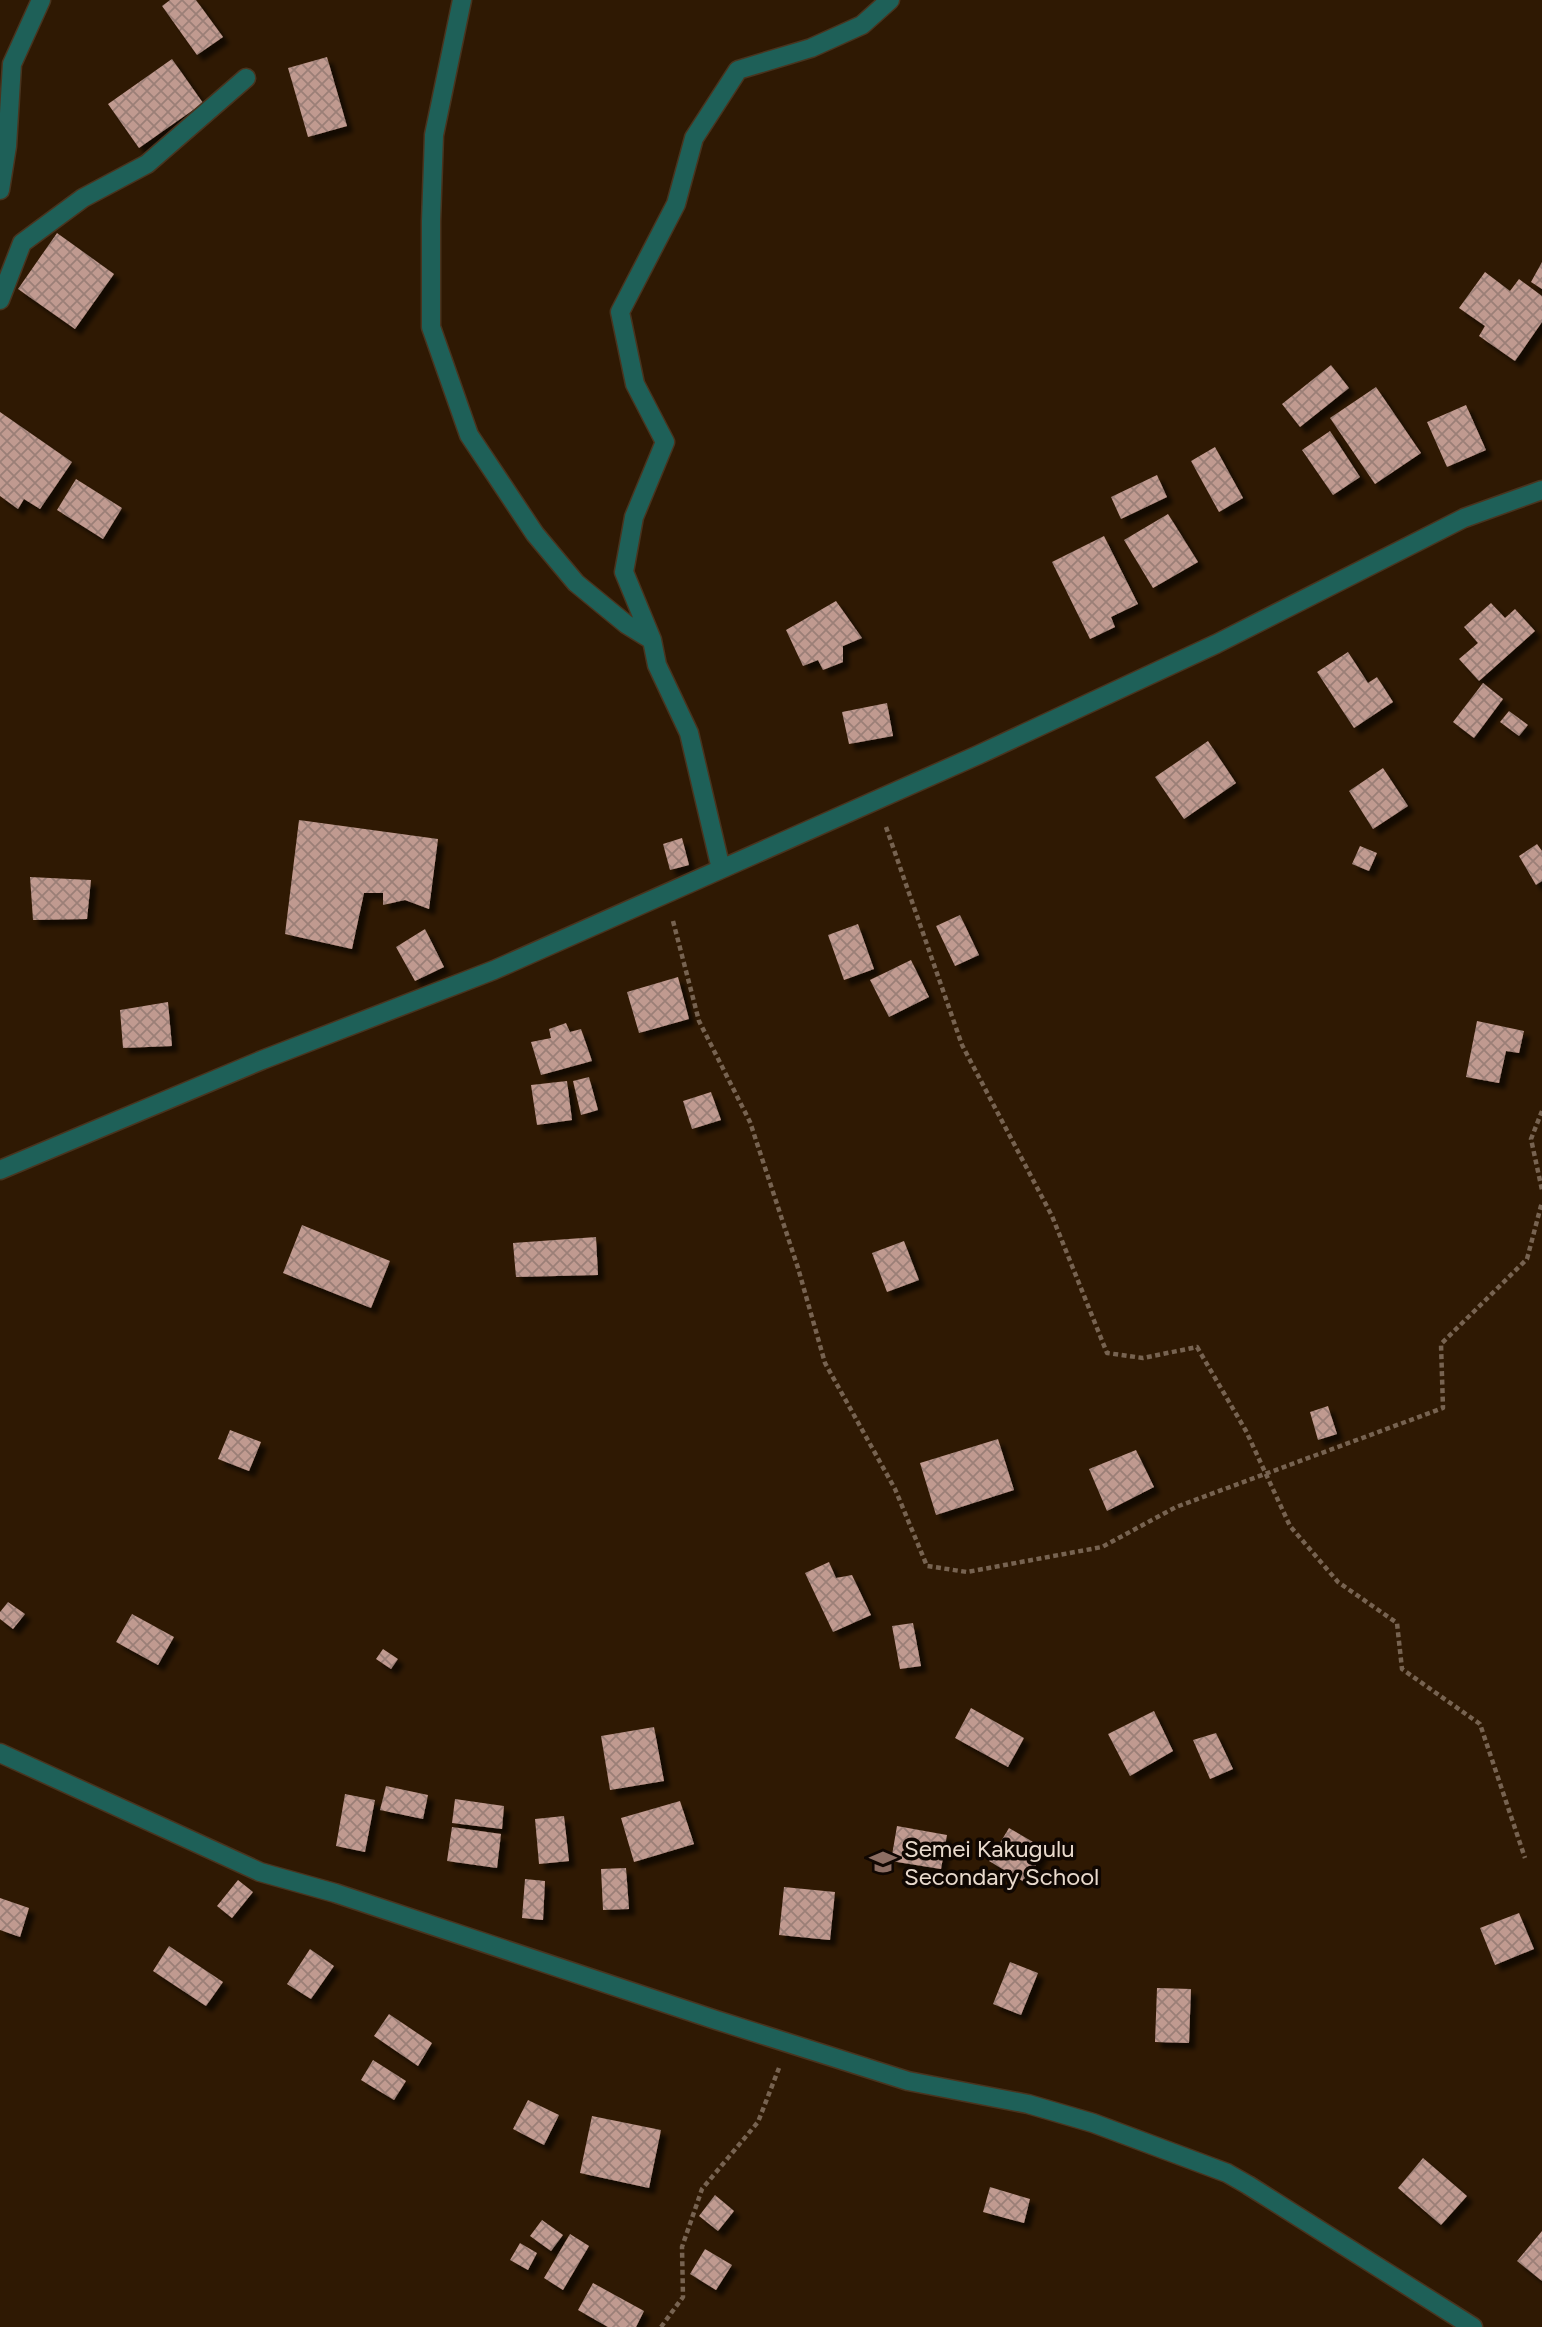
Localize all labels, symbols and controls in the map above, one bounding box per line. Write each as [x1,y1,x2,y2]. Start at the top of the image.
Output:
place label: Semei Kakugulu Secondary School [904,1834,1099,1891]
school or university icon: Semei Kakugulu Secondary School [868,1847,898,1877]

